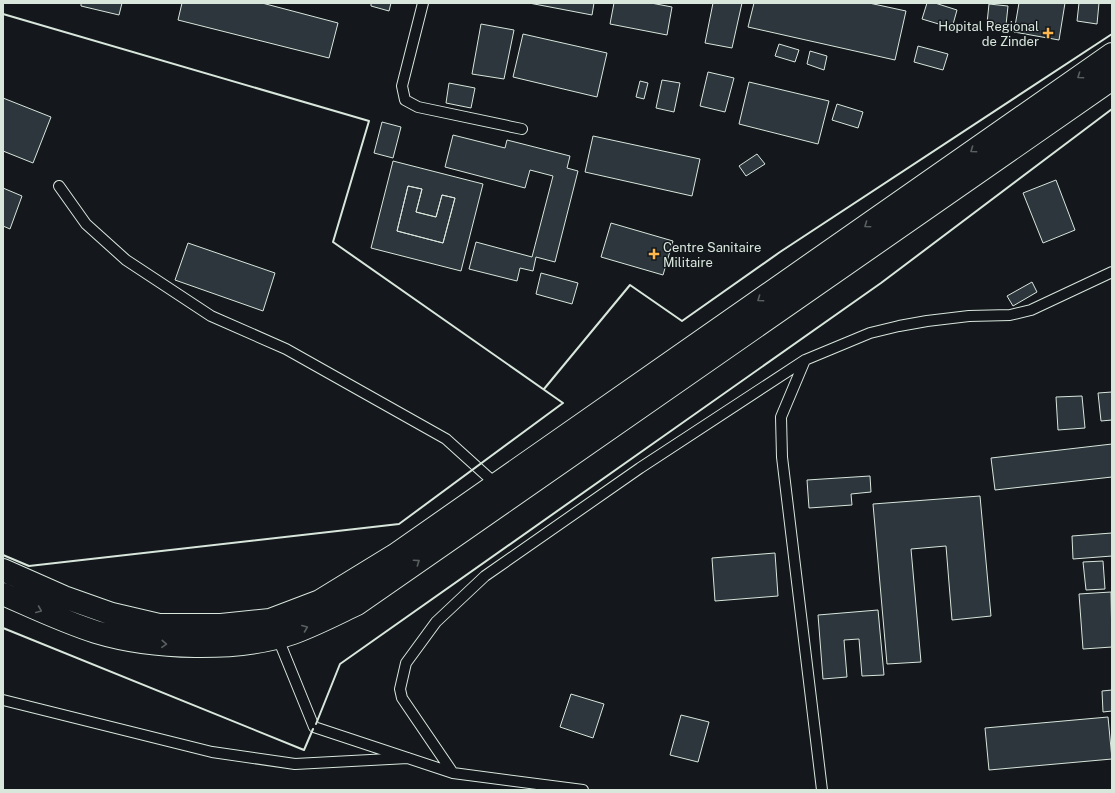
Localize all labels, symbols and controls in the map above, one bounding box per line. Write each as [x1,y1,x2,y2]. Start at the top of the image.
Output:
place label: Hopital Regional de Zinder [938,19,1039,49]
marker: Hopital Regional de Zinder [1042,27,1054,39]
one-way arrow [1077,71,1084,79]
one-way arrow [971,145,978,152]
one-way arrow [864,220,871,228]
place label: Centre Sanitaire Militaire [663,240,761,270]
marker: Centre Sanitaire Militaire [648,248,660,260]
one-way arrow [758,294,765,301]
one-way arrow [412,560,419,567]
one-way arrow [35,605,42,613]
one-way arrow [301,625,309,633]
one-way arrow [161,639,167,648]

